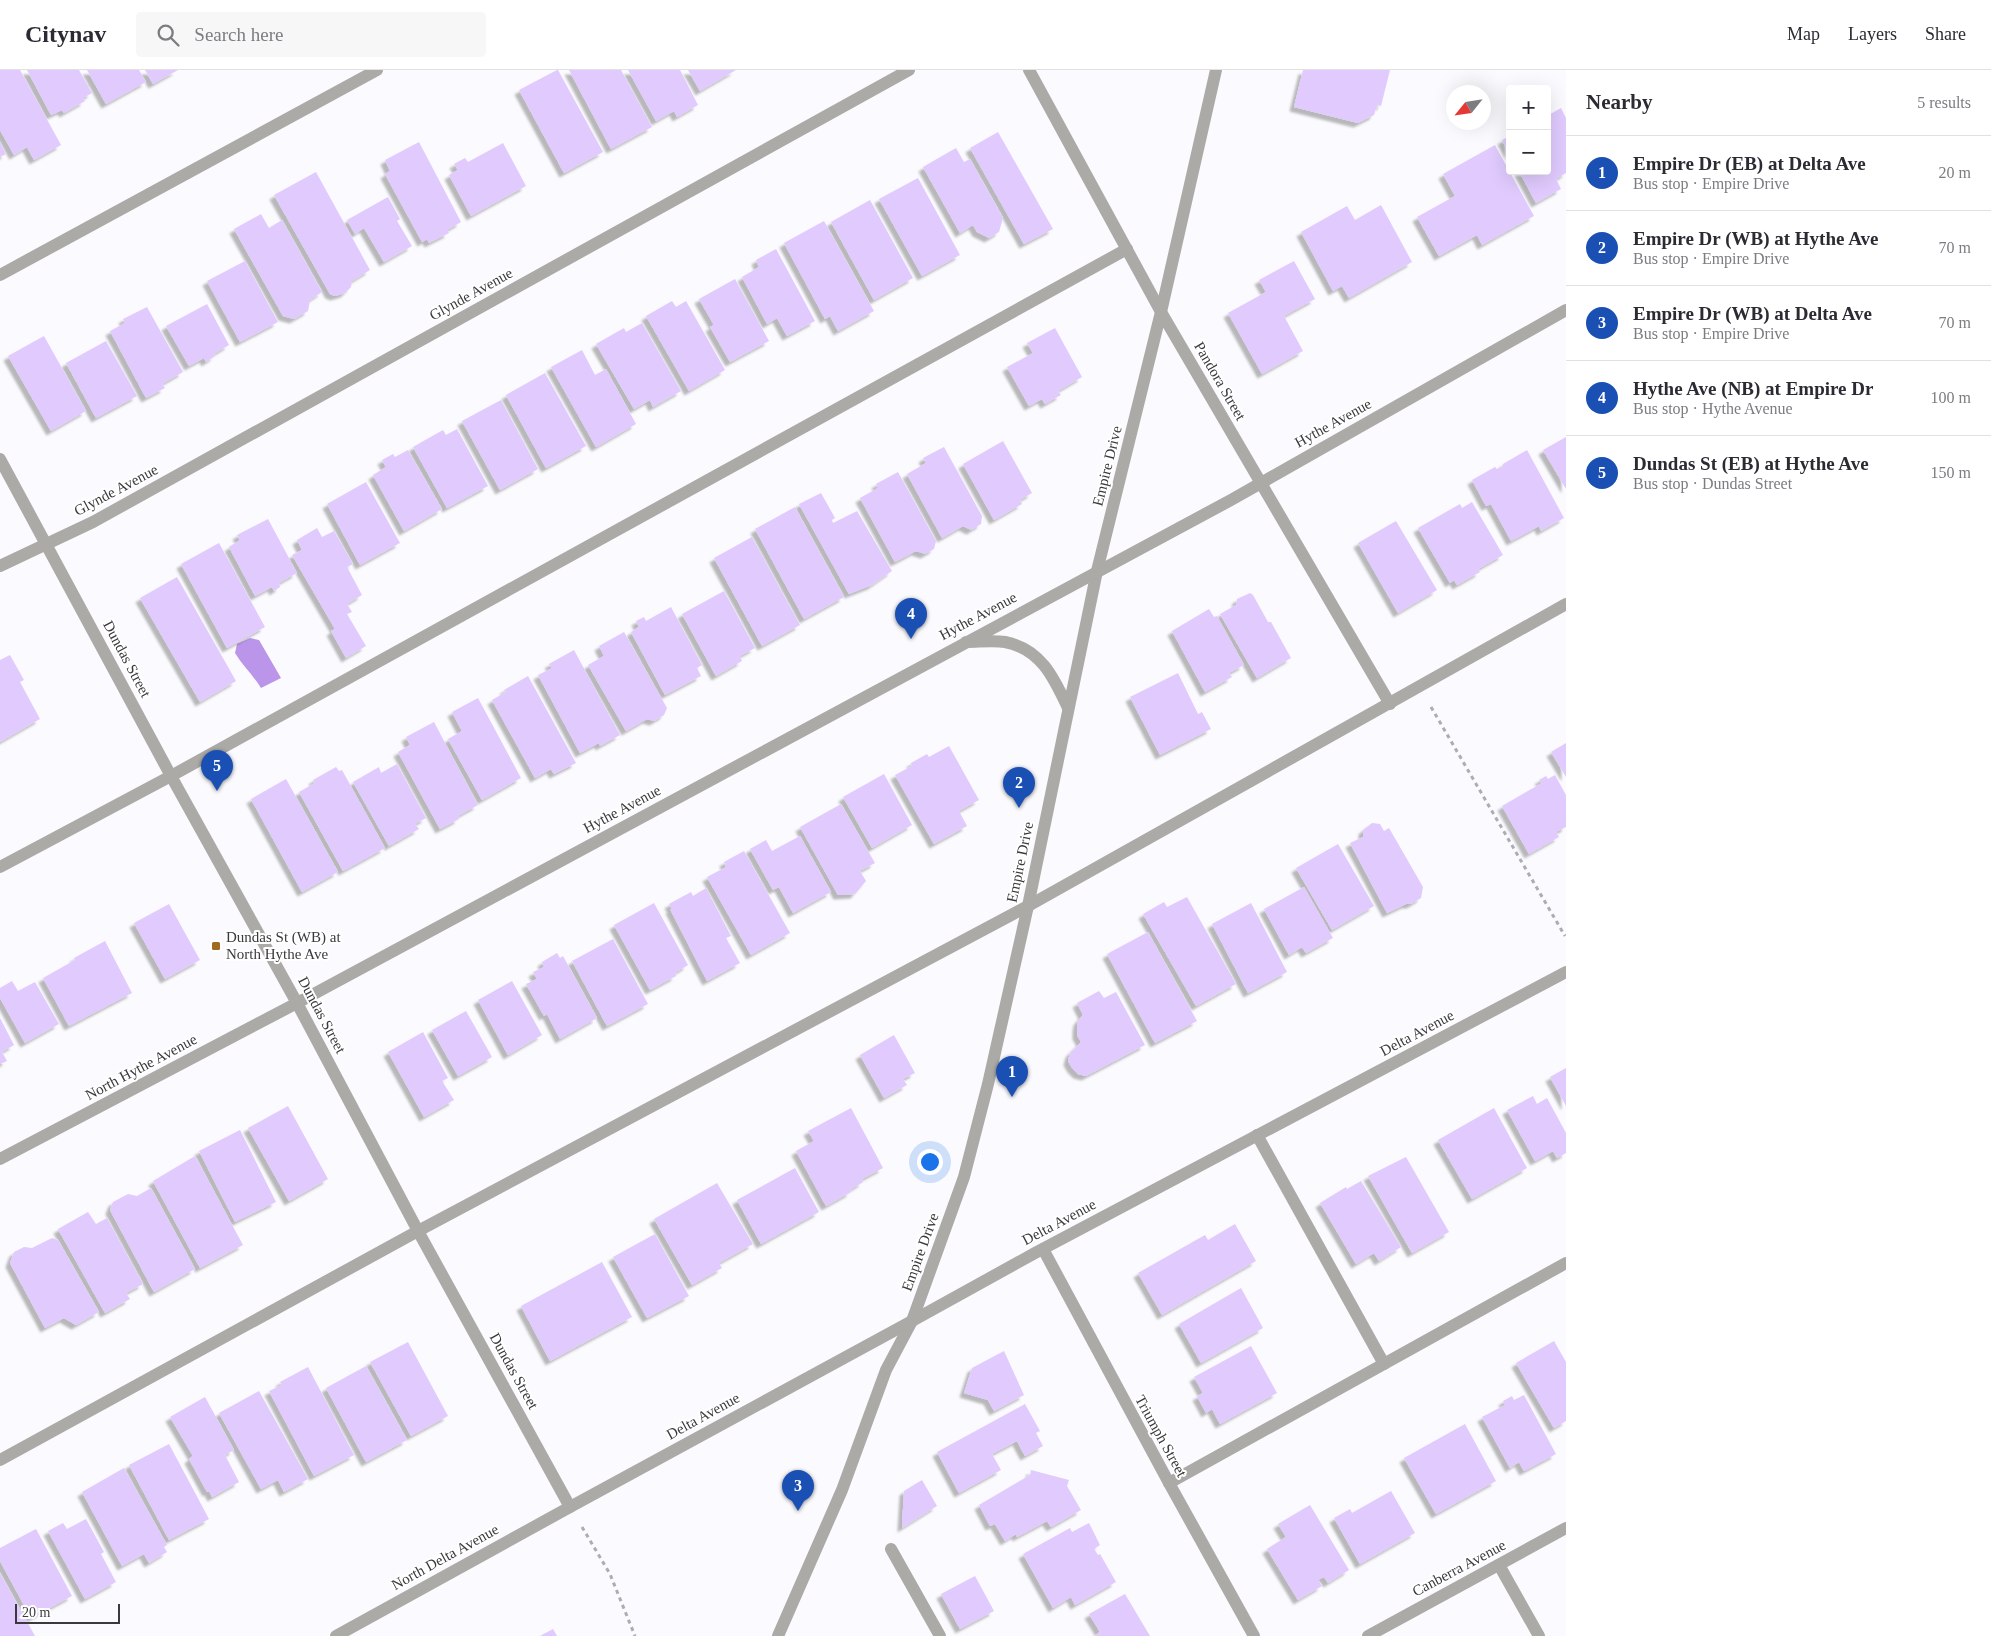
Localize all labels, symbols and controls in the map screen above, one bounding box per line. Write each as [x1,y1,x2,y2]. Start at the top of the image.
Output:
search box [136,12,486,57]
text: Citynav [25,21,106,47]
icon: search [154,21,182,49]
text: Search here [194,24,283,45]
text: Map [1787,24,1820,44]
text: Layers [1848,24,1897,44]
text: Share [1925,24,1966,44]
north arrow [1446,85,1491,130]
map controls [1506,85,1551,175]
button: + [1506,85,1551,130]
text: Nearby [1586,90,1653,114]
text: 5 results [1917,94,1971,111]
button: − [1506,130,1551,175]
text: Empire Dr (EB) at Delta Ave [1633,153,1866,174]
text: 1 [1598,164,1606,181]
text: 20 m [1939,164,1971,181]
text: Bus stop · Empire Drive [1633,175,1789,192]
text: Empire Dr (WB) at Hythe Ave [1633,228,1878,249]
text: 2 [1598,239,1606,256]
text: 70 m [1939,239,1971,256]
text: Bus stop · Empire Drive [1633,250,1789,267]
street label: Glynde Avenue [427,264,516,323]
text: Empire Dr (WB) at Delta Ave [1633,303,1872,324]
text: 3 [1598,314,1606,331]
text: 70 m [1939,314,1971,331]
text: Bus stop · Empire Drive [1633,325,1789,342]
street label: Pandora Street [1191,339,1249,424]
text: Hythe Ave (NB) at Empire Dr [1633,378,1873,399]
text: 4 [1598,389,1606,406]
text: 100 m [1931,389,1971,406]
street label: Hythe Avenue [1292,395,1374,451]
text: Bus stop · Hythe Avenue [1633,400,1793,417]
street label: Empire Drive [1089,424,1125,508]
text: Dundas St (EB) at Hythe Ave [1633,453,1869,474]
street label: Glynde Avenue [71,461,161,519]
text: 5 [1598,464,1606,481]
text: 150 m [1931,464,1971,481]
text: Bus stop · Dundas Street [1633,475,1792,492]
street label: Hythe Avenue [937,589,1020,643]
pin: 4 [895,598,927,639]
street label: Dundas Street [100,618,154,701]
pin: 5 [201,750,233,791]
pin: 2 [1003,767,1035,808]
street label: Hythe Avenue [581,782,664,836]
street label: Empire Drive [1004,820,1036,904]
place label: Dundas St (WB) at North Hythe Ave [226,929,341,962]
marker: Dundas St (WB) at North Hythe Ave [210,940,222,952]
street label: Dundas Street [295,974,349,1057]
street label: Delta Avenue [1378,1007,1457,1059]
street label: North Hythe Avenue [83,1031,200,1103]
pin: 1 [996,1056,1028,1097]
your location [917,1149,943,1175]
street label: Delta Avenue [1020,1196,1099,1248]
street label: Empire Drive [898,1210,942,1293]
street label: Dundas Street [487,1330,542,1413]
street label: Delta Avenue [664,1389,743,1443]
street label: Triumph Street [1132,1392,1190,1480]
pin: 3 [782,1470,814,1511]
street label: North Delta Avenue [389,1521,502,1593]
street label: Canberra Avenue [1410,1537,1509,1599]
scale bar [15,1601,120,1624]
text: 20 m [22,1605,50,1620]

